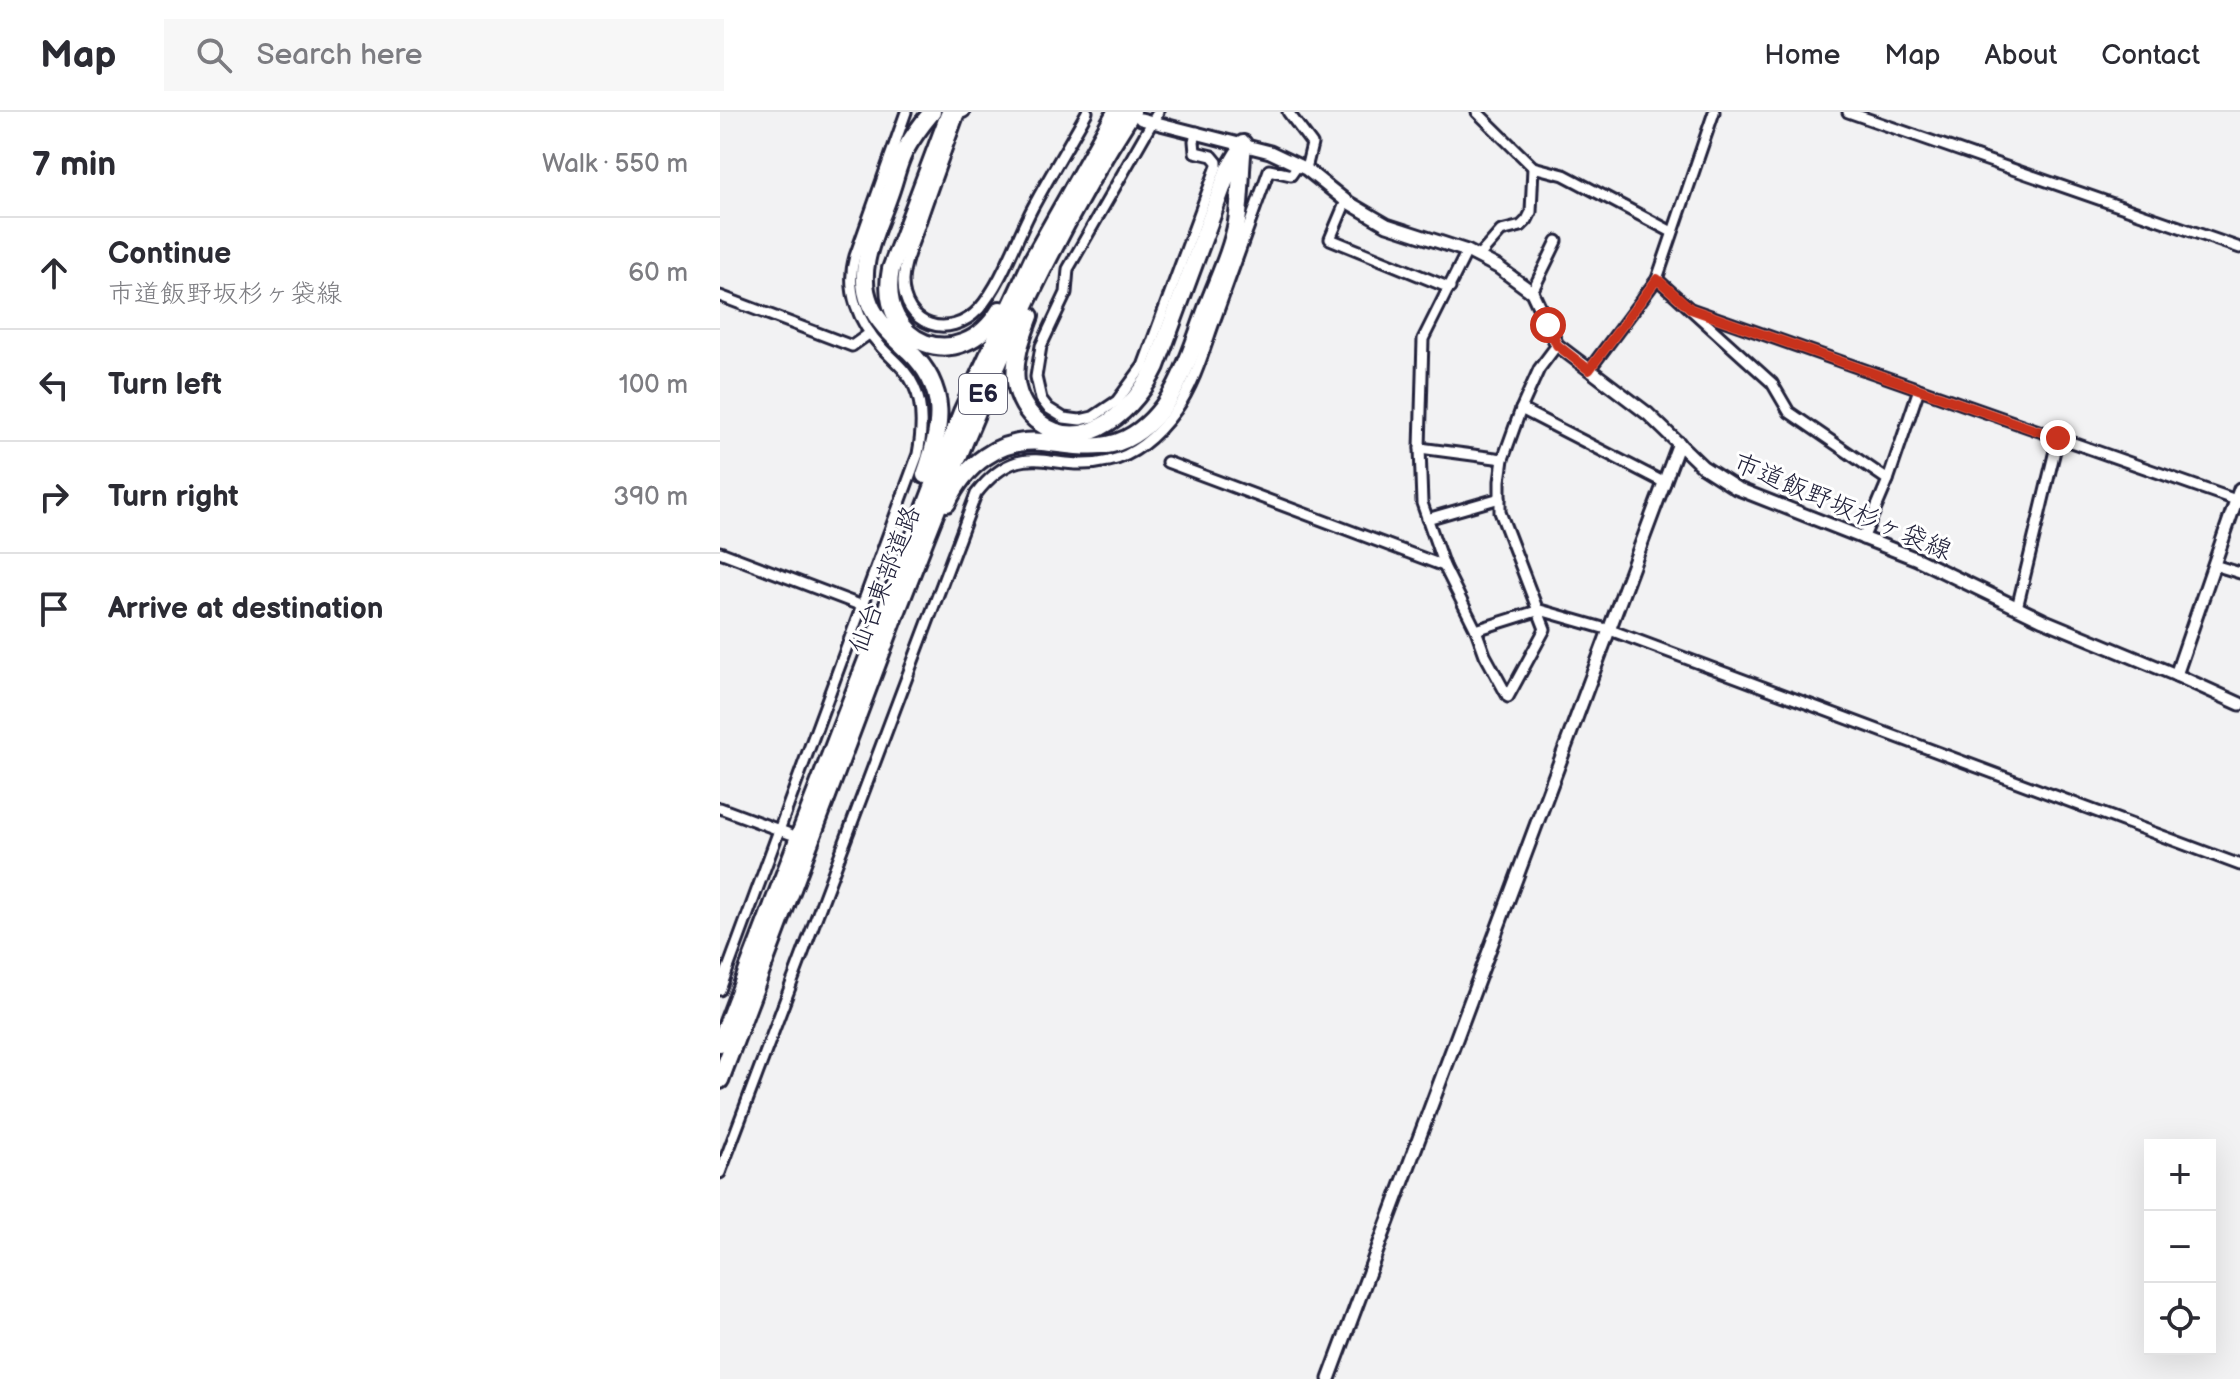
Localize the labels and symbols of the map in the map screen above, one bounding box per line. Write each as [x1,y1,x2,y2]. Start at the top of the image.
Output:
route start [1530,307,1566,343]
road number: E6 [959,374,1007,414]
route end [2040,420,2076,456]
street label: 市道飯野坂杉ヶ袋線 [1729,447,1956,567]
street label: 仙台東部道路 [843,501,928,658]

